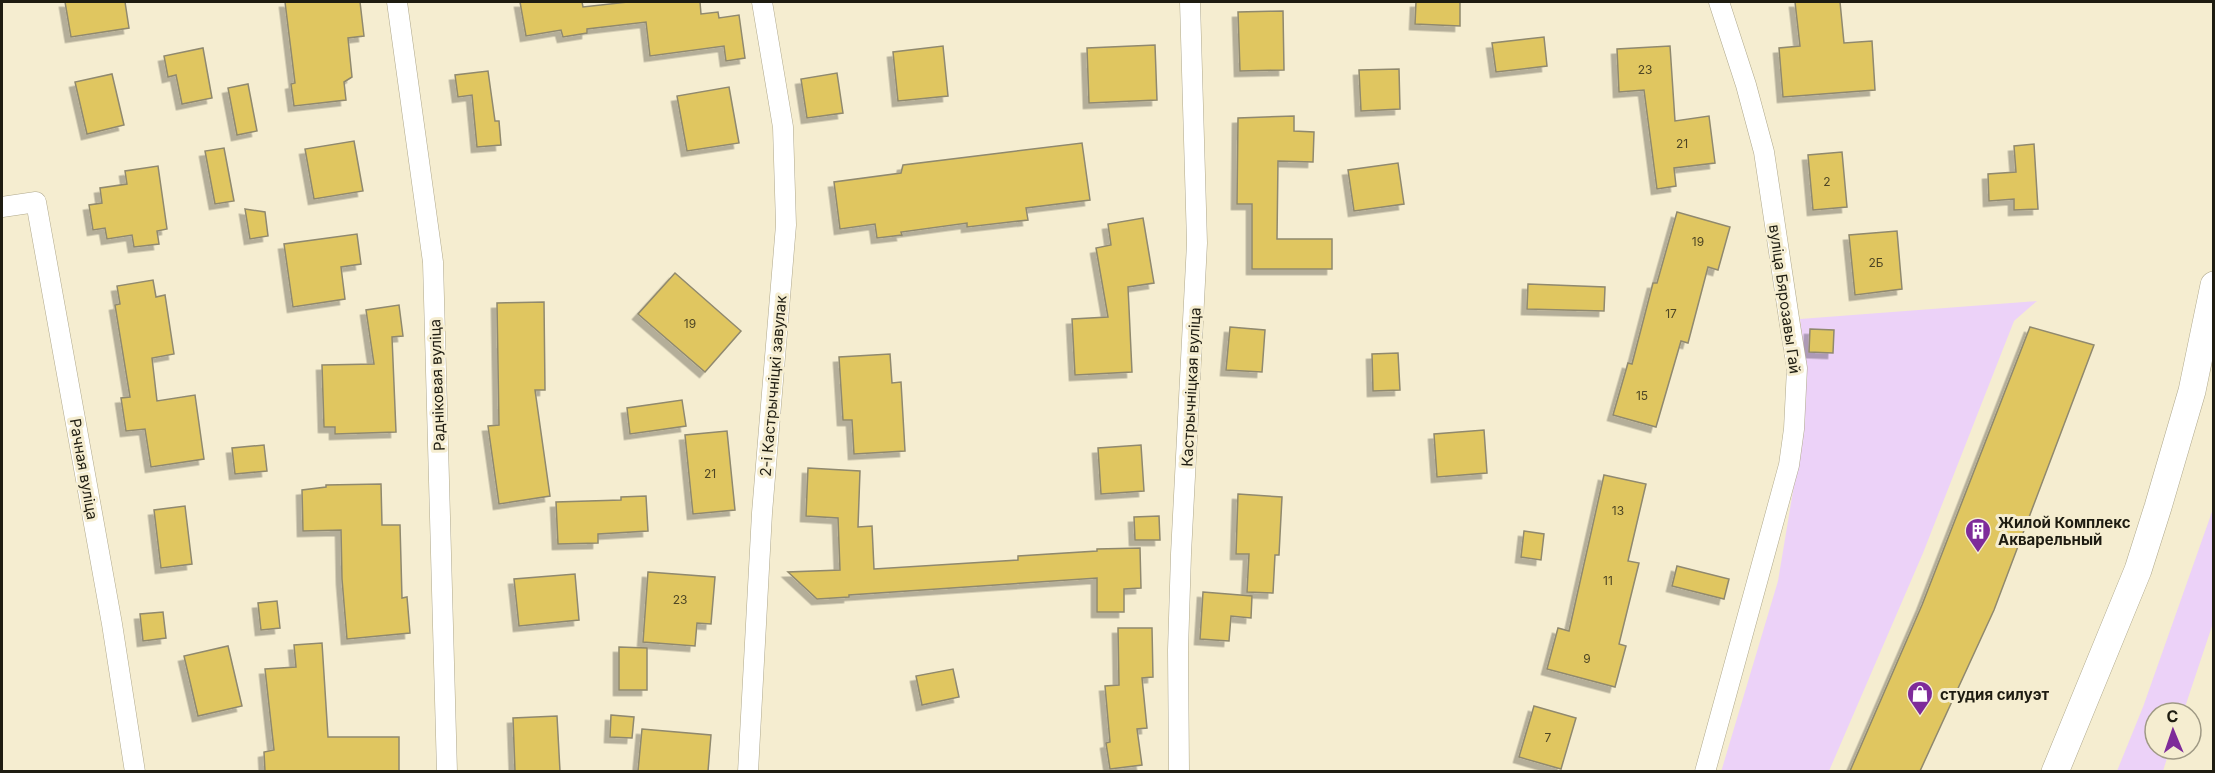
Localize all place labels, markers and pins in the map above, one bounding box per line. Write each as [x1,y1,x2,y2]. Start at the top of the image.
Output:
place label: Жилой Комплекс Акварельный [1998,513,2131,549]
building icon: Жилой Комплекс Акварельный [1963,516,1993,554]
shop icon: студия силуэт [1905,679,1935,717]
place label: студия силуэт [1940,685,2049,704]

